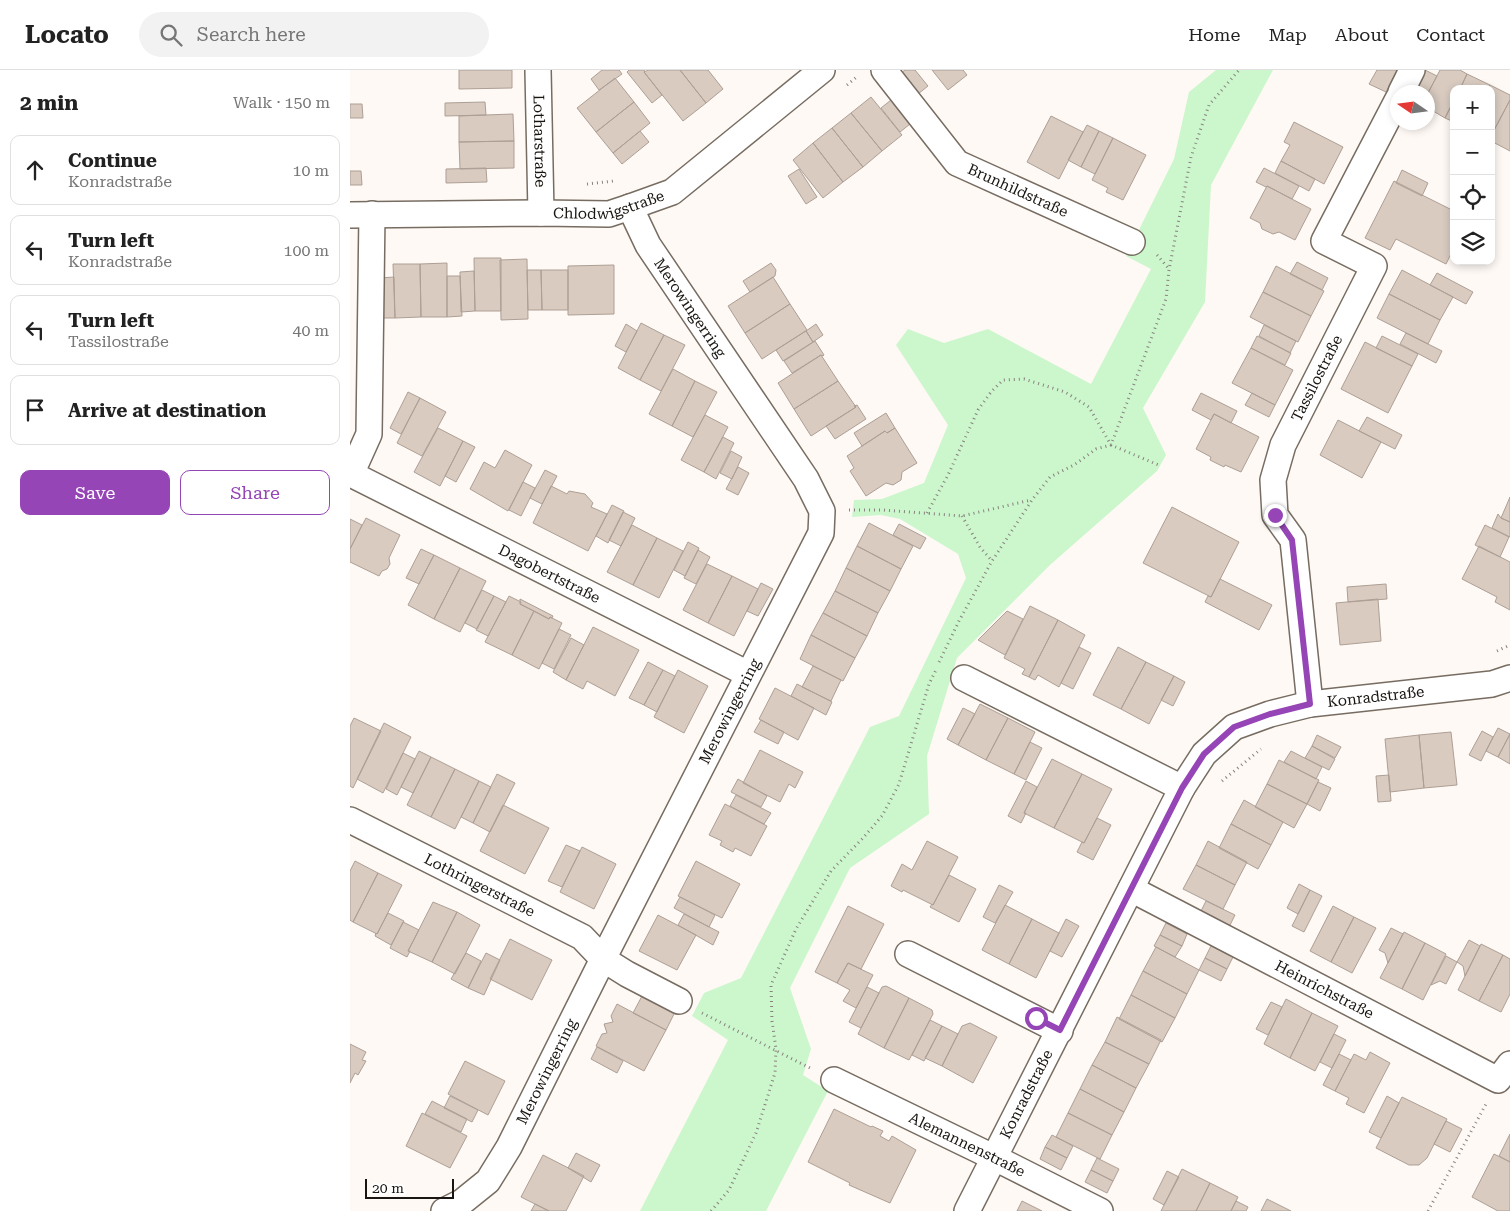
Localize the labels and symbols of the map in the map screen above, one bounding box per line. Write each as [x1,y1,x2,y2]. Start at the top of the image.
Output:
north arrow [1390,85,1435,130]
street label: Lotharstraße [530,94,549,188]
street label: Brunhildstraße [965,160,1071,221]
street label: Chlodwigstraße [553,186,667,223]
street label: Merowingerring [650,255,730,361]
street label: Tassilostraße [1287,332,1346,425]
route end [1264,504,1287,527]
street label: Dagobertstraße [495,541,603,607]
street label: Merowingerring [695,655,764,767]
street label: Konradstraße [1326,682,1425,711]
street label: Lothringerstraße [421,850,538,921]
street label: Heinrichstraße [1272,957,1377,1023]
route start [1025,1007,1048,1030]
street label: Merowingerring [513,1015,581,1127]
street label: Konradstraße [996,1047,1057,1142]
street label: Alemannenstraße [906,1109,1028,1181]
scale bar [365,1176,454,1199]

